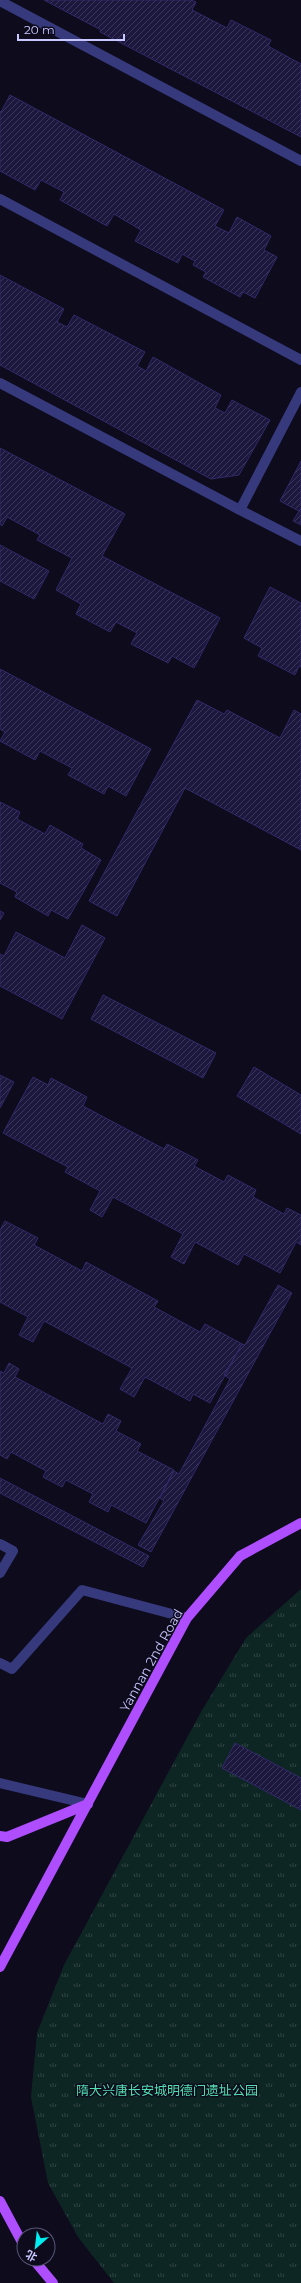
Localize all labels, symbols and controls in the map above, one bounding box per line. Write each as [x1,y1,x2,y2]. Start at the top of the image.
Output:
scale bar [18,16,124,42]
text: 20 m [24,22,55,37]
street label: Yannan 2nd Road [116,1606,186,1714]
park label: 隋大兴唐长安城明德门遗址公园 [76,2082,258,2098]
north arrow [16,2227,56,2267]
text: 北 [23,2247,39,2265]

